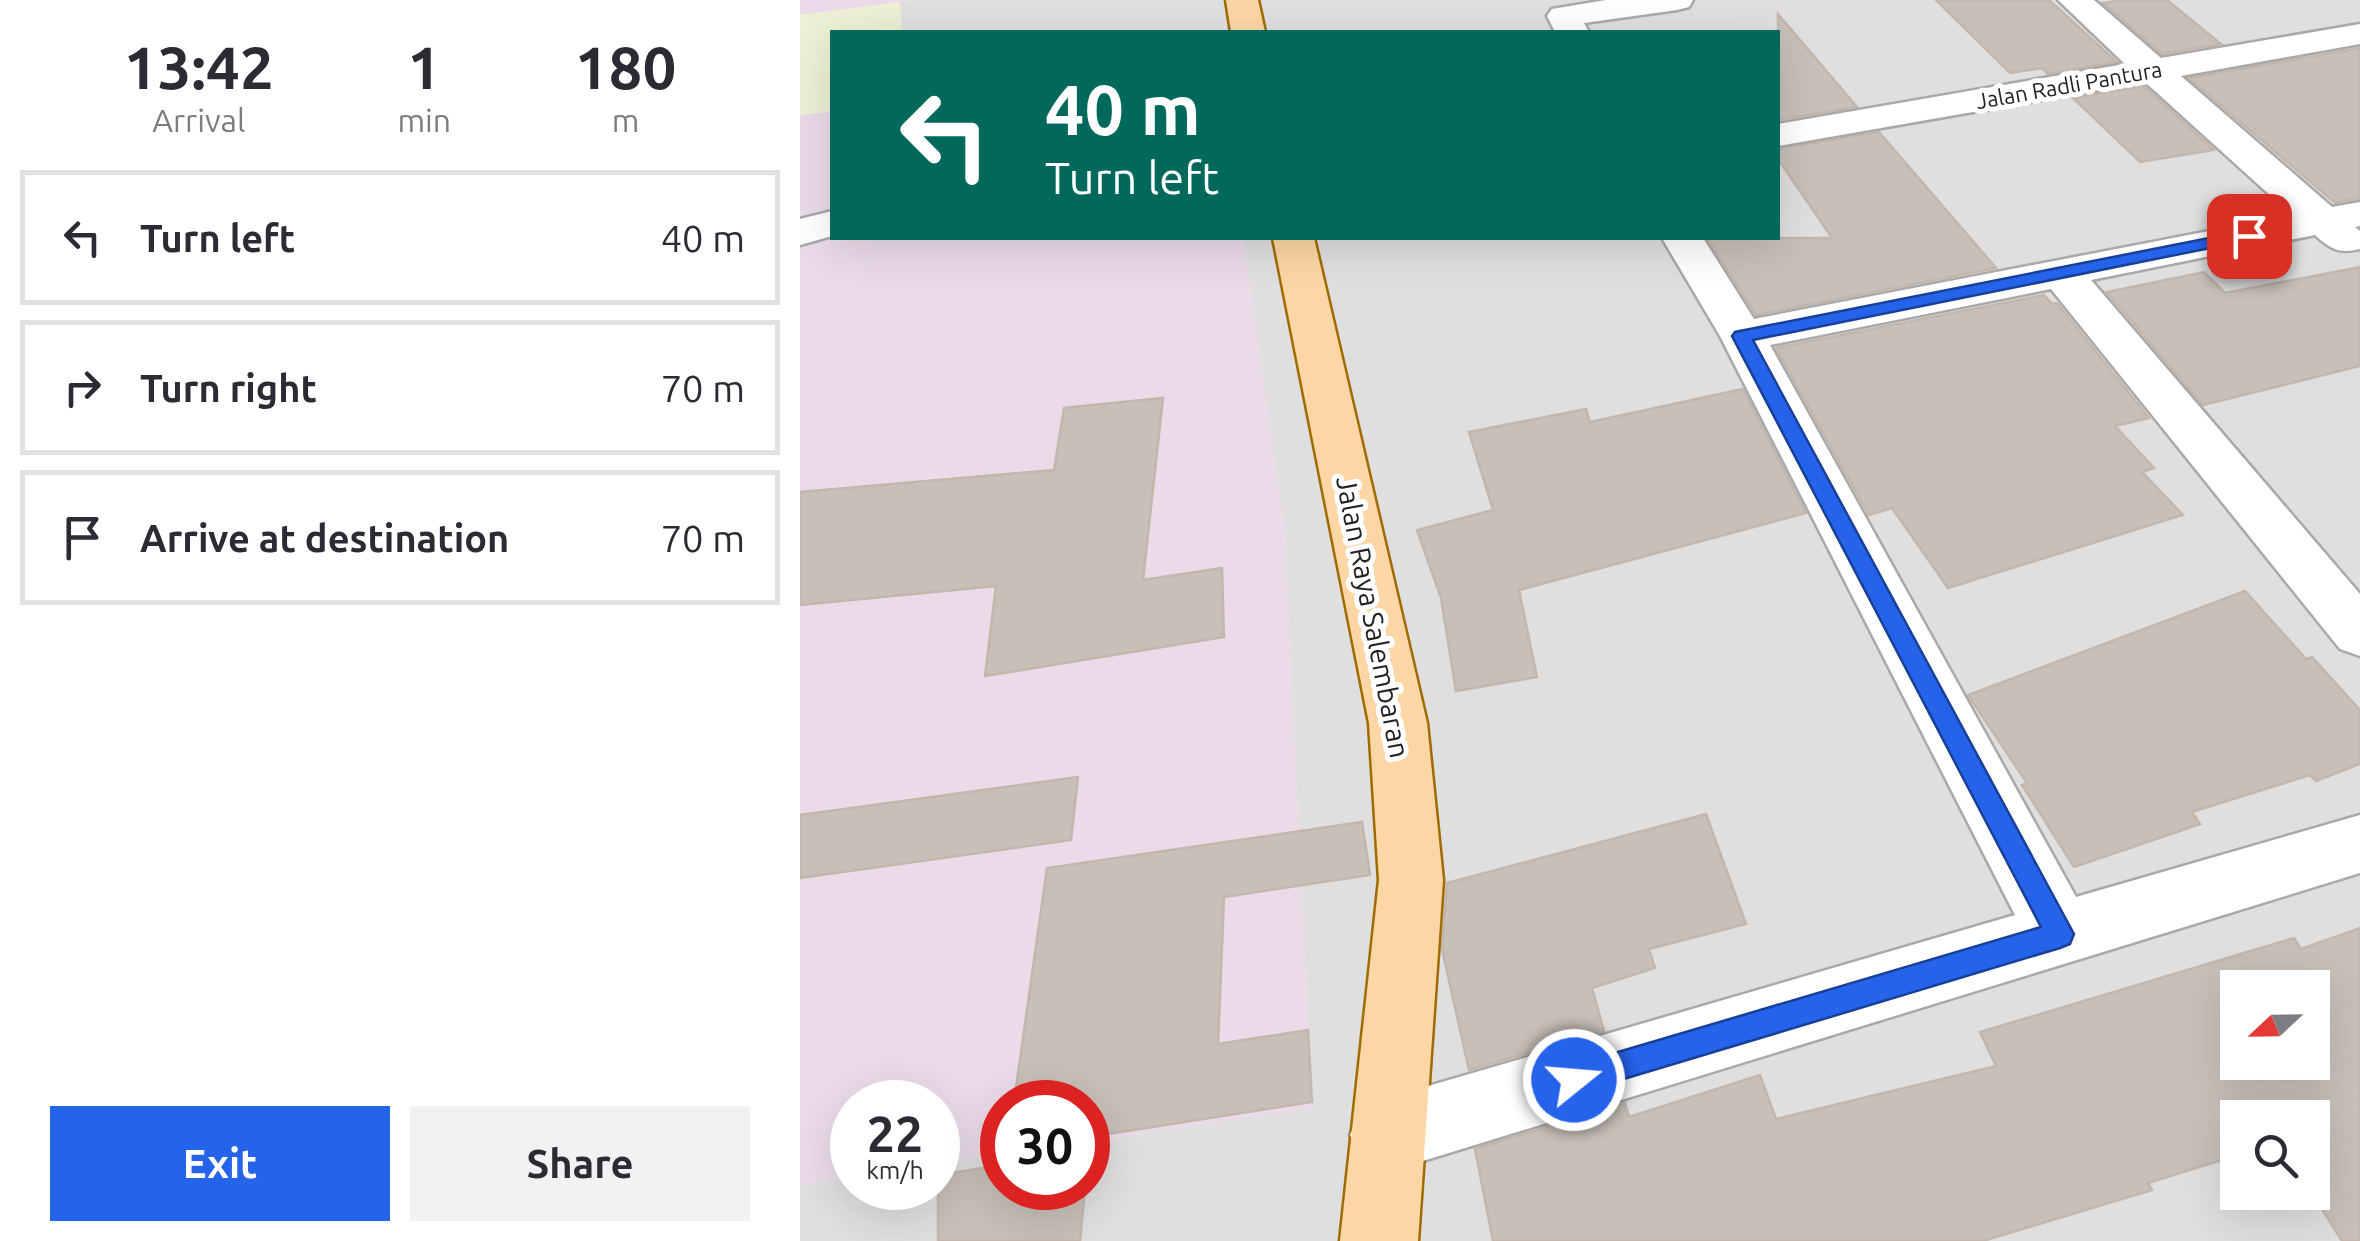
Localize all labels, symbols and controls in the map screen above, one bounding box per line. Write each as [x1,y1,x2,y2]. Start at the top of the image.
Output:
text: 13:42 [124,33,274,100]
text: 1 [407,33,441,100]
text: 180 [575,33,676,100]
street label: Jalan Radli Pantura [1974,56,2164,113]
icon: left [880,70,1010,200]
text: 40 m [1045,70,1201,148]
text: Arrival [152,102,245,138]
text: min [397,102,451,138]
text: m [612,102,639,138]
text: Turn left [1045,152,1219,203]
pin [2207,194,2292,279]
icon: arrive [2222,209,2277,264]
icon: left [55,210,110,265]
text: Turn left [140,217,295,259]
text: 40 m [661,217,745,259]
icon: right [55,360,110,415]
text: Turn right [140,367,317,409]
text: 70 m [661,367,745,409]
street label: Jalan Raya Salembaran [1331,473,1416,760]
icon: arrive [55,510,110,565]
text: Arrive at destination [140,517,509,559]
text: 70 m [661,517,745,559]
north arrow [2220,970,2330,1080]
map controls [2220,970,2330,1210]
position arrow [1522,1028,1626,1132]
speed limit sign: 30 [980,1080,1110,1210]
button: search [2220,1100,2330,1210]
text: 22 [867,1105,923,1161]
button: Exit [50,1106,390,1221]
button: Share [410,1106,750,1221]
text: km/h [866,1156,924,1184]

